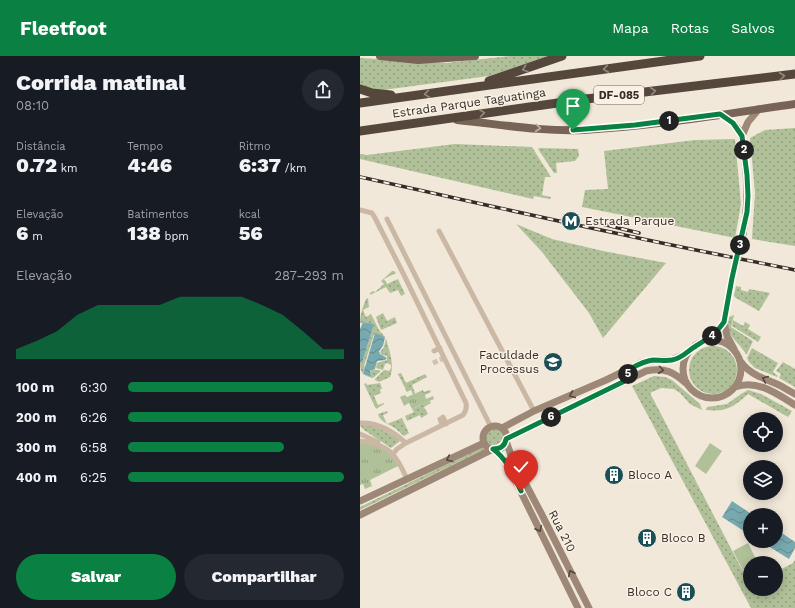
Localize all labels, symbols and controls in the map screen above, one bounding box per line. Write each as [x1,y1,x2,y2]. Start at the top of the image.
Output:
text: Fleetfoot [20,17,107,40]
text: Mapa [612,20,649,36]
text: Rotas [671,20,709,36]
text: Salvos [731,20,775,36]
one-way arrow [522,64,529,73]
one-way arrow [603,64,609,73]
button: share [302,69,344,111]
text: Corrida matinal [16,70,186,95]
one-way arrow [779,72,785,81]
street label: Estrada Parque Taguatinga [391,85,547,121]
road number: DF-085 [594,86,644,104]
one-way arrow [650,87,656,96]
one-way arrow [424,89,430,98]
pin [556,89,590,130]
icon: arrive [562,95,584,117]
text: 08:10 [16,98,49,113]
one-way arrow [479,109,486,118]
pin: 1 [659,111,679,131]
text: 1 [667,114,671,127]
one-way arrow [535,123,541,132]
text: Distância [16,140,66,153]
text: Tempo [127,140,163,153]
text: Ritmo [239,140,271,153]
pin: 2 [734,140,754,160]
text: 2 [741,143,747,156]
text: 0.72 [16,153,57,177]
text: 4:46 [127,153,172,177]
text: 6:37 [239,153,281,177]
text: km [57,162,77,175]
text: /km [281,162,306,175]
text: Elevação [16,208,63,221]
text: Batimentos [127,208,189,221]
text: kcal [239,208,260,221]
metro station icon: Estrada Parque [560,210,582,232]
place label: Estrada Parque [585,214,674,228]
text: 6 [16,221,28,245]
text: 138 [127,221,161,245]
text: 56 [239,221,263,245]
text: m [28,230,43,243]
text: bpm [161,230,189,243]
pin: 3 [730,235,750,255]
text: 3 [737,238,743,251]
text: Elevação [16,268,72,283]
text: 287–293 m [274,268,344,283]
pin: 4 [702,326,722,346]
text: 4 [708,329,716,342]
place label: Faculdade Processus [479,348,539,376]
school or university icon: Faculdade Processus [542,351,564,373]
pin: 5 [618,364,638,384]
one-way arrow [658,365,664,374]
text: 5 [625,367,631,380]
one-way arrow [762,376,770,384]
text: 100 m [16,380,54,395]
text: 6:30 [80,380,107,395]
one-way arrow [568,390,575,398]
pin: 6 [541,407,561,427]
text: 200 m [16,410,56,425]
text: 6:26 [80,410,107,425]
text: 6 [548,410,554,423]
map controls [743,412,783,596]
button: locate [743,412,783,452]
text: 300 m [16,440,56,455]
text: 6:58 [80,440,107,455]
pin [504,450,538,491]
one-way arrow [445,454,453,462]
icon: check [510,456,532,478]
button: layers [743,460,783,500]
building icon: Bloco A [603,464,625,486]
place label: Bloco A [628,468,672,482]
text: 400 m [16,470,57,485]
text: 6:25 [80,470,107,485]
street label: Rua 210 [546,508,578,554]
button: + [743,508,783,548]
one-way arrow [534,524,542,532]
building icon: Bloco B [636,527,658,549]
place label: Bloco B [661,531,706,545]
button: Salvar [16,554,176,600]
button: Compartilhar [184,554,344,600]
button: − [743,556,783,596]
one-way arrow [569,570,576,577]
building icon: Bloco C [675,581,697,603]
place label: Bloco C [627,585,672,599]

